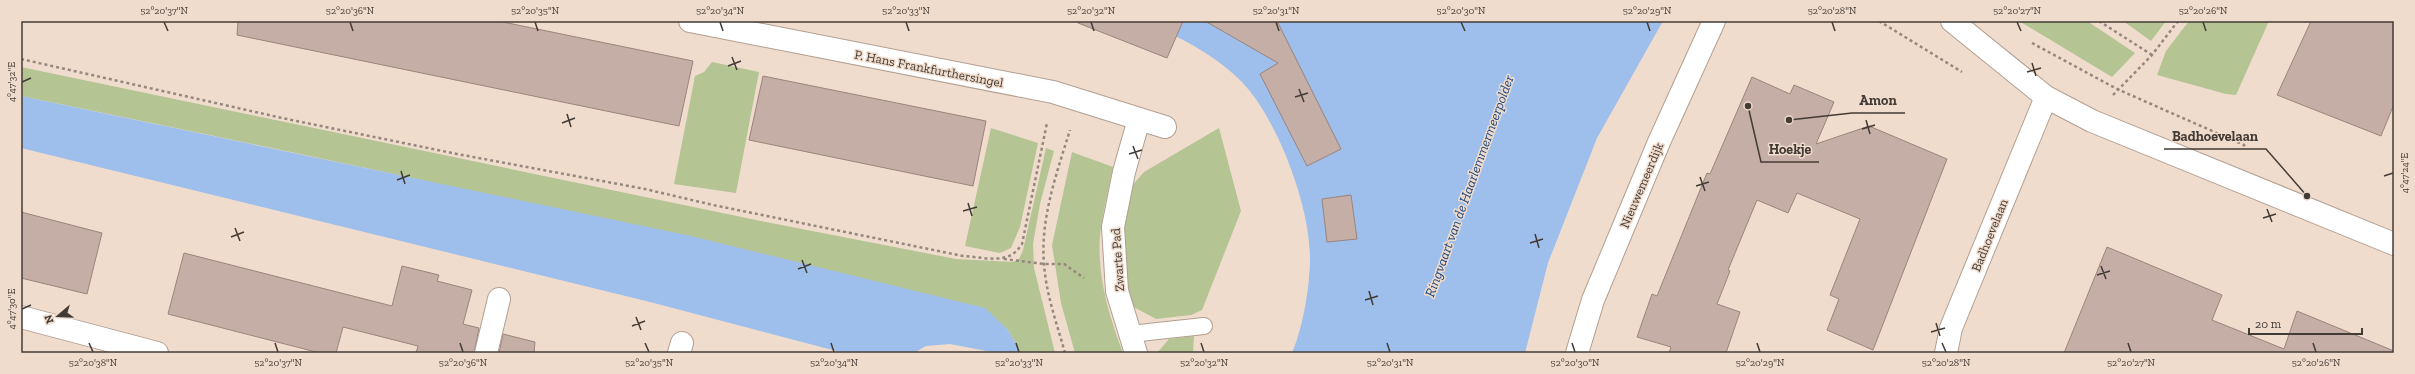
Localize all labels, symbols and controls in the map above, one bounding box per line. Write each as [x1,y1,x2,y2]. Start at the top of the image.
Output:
text: 52°20'37"N [140,5,188,17]
text: 52°20'36"N [326,5,375,17]
text: 52°20'35"N [511,5,560,17]
text: 52°20'34"N [696,5,745,17]
text: 52°20'33"N [882,5,931,17]
text: 52°20'32"N [1067,5,1116,17]
text: 52°20'31"N [1253,5,1300,17]
text: 52°20'30"N [1437,5,1486,17]
text: 52°20'29"N [1623,5,1672,17]
text: 52°20'28"N [1808,5,1857,17]
text: 52°20'27"N [1993,5,2042,17]
text: 52°20'26"N [2179,5,2228,17]
street label: P. Hans Frankfurthersingel [853,47,1005,90]
text: 4°47'32"E [6,62,18,102]
water label: Ringvaart van de Haarlemmermeerpolder [1421,73,1518,299]
callout: Amon [1852,87,1905,113]
text: Amon [1859,92,1897,109]
callout: Badhoevelaan [2164,123,2266,149]
text: Badhoevelaan [2172,128,2259,145]
callout: Hoekje [1761,136,1819,162]
street label: Nieuwemeerdijk [1617,140,1667,231]
text: Hoekje [1769,141,1812,158]
text: 4°47'24"E [2399,153,2411,193]
street label: Badhoevelaan [1968,196,2011,274]
street label: Zwarte Pad [1108,228,1127,292]
text: 4°47'30"E [6,288,18,329]
north arrow [38,296,78,336]
scale bar [2249,310,2362,336]
text: N [41,312,57,325]
text: 20 m [2255,317,2282,331]
text: 52°20'38"N [69,357,118,369]
text: 52°20'37"N [254,357,302,369]
text: 52°20'36"N [439,357,488,369]
text: 52°20'35"N [625,357,674,369]
text: 52°20'34"N [810,357,859,369]
text: 52°20'33"N [995,357,1044,369]
text: 52°20'32"N [1180,357,1229,369]
text: 52°20'31"N [1367,357,1414,369]
text: 52°20'30"N [1551,357,1600,369]
text: 52°20'29"N [1736,357,1785,369]
text: 52°20'28"N [1922,357,1971,369]
text: 52°20'27"N [2107,357,2156,369]
text: 52°20'26"N [2292,357,2341,369]

